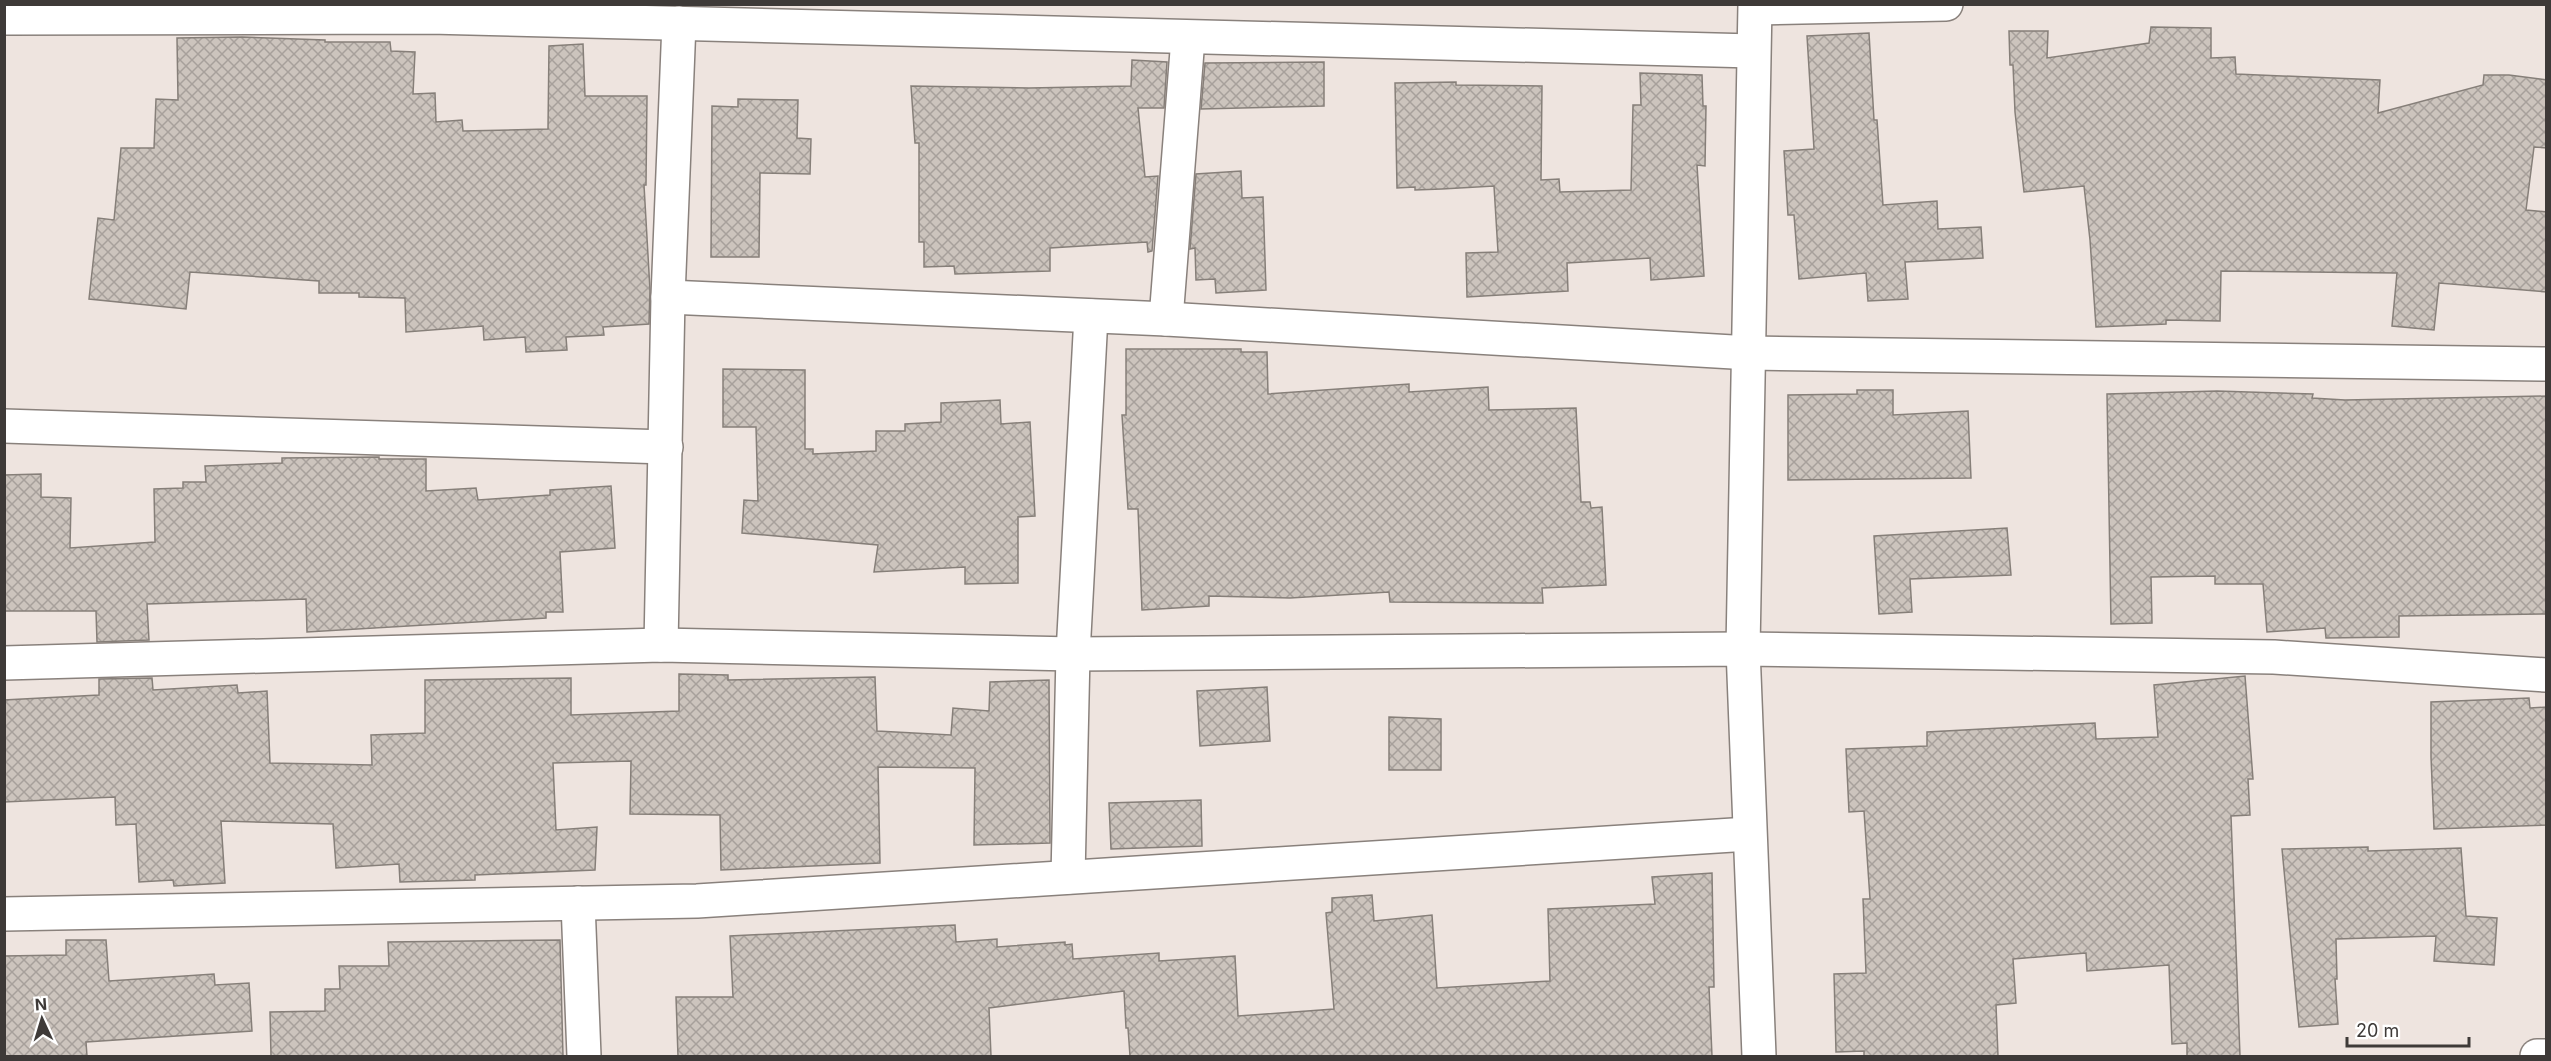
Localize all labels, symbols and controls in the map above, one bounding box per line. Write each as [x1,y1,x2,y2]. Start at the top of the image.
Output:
north arrow [12,989,72,1049]
text: N [34,994,48,1014]
scale bar [2347,1010,2468,1048]
text: 20 m [2356,1020,2399,1041]

